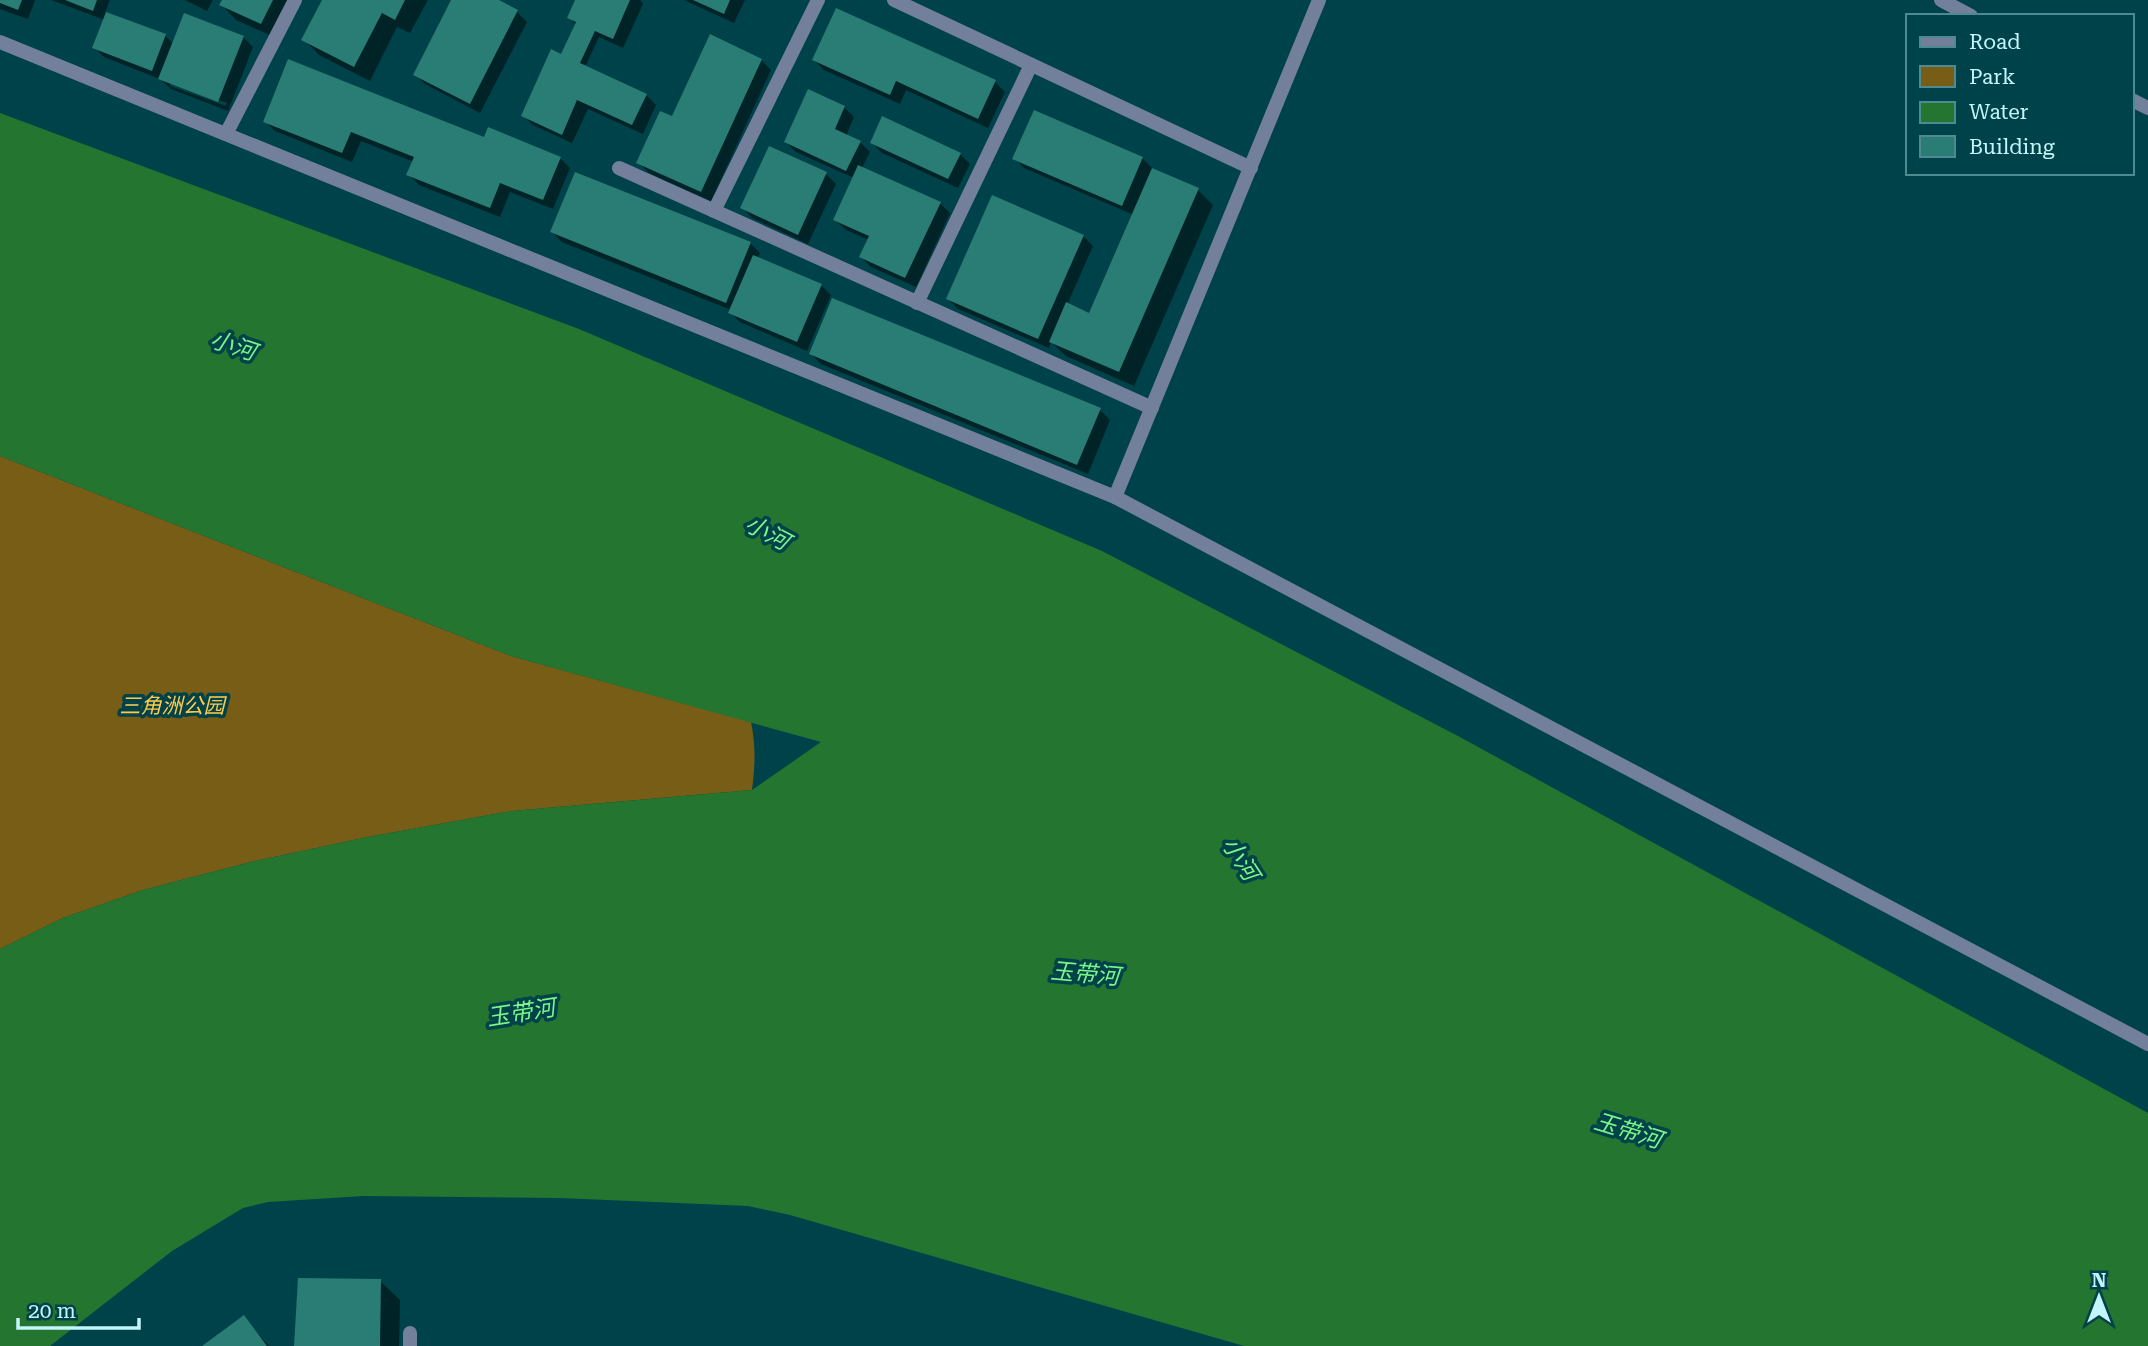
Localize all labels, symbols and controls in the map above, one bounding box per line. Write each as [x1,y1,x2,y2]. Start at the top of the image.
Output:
legend [1906,14,2134,175]
text: Road [1969,30,2021,54]
text: Park [1969,65,2015,89]
text: Water [1969,100,2029,124]
text: Building [1969,135,2055,159]
water label: 小河 [207,326,263,367]
water label: 小河 [740,510,797,558]
park label: 三角洲公园 [120,694,227,718]
water label: 小河 [1216,832,1266,889]
water label: 玉带河 [1049,958,1125,991]
water label: 玉带河 [485,994,561,1032]
water label: 玉带河 [1591,1108,1669,1155]
north arrow [2064,1262,2134,1332]
text: N [2092,1269,2107,1292]
scale bar [18,1286,138,1330]
text: 20 m [28,1299,76,1323]

